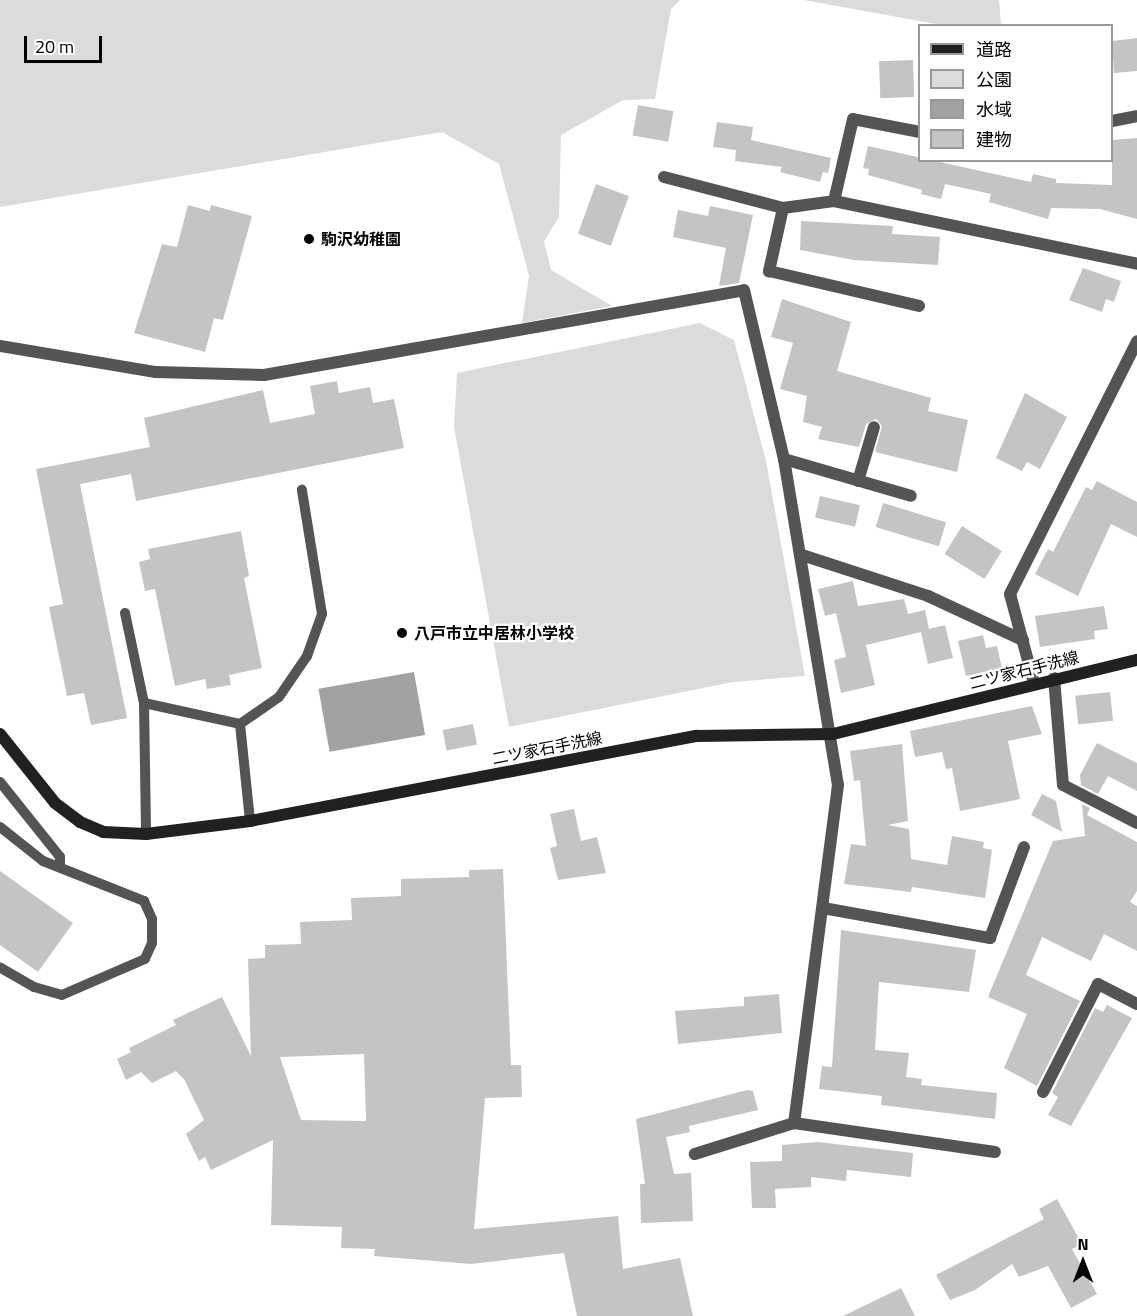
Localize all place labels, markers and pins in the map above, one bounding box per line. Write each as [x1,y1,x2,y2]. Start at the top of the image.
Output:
place label: 駒沢幼稚園 [321,229,401,249]
marker: 駒沢幼稚園 [302,232,316,246]
place label: 八戸市立中居林小学校 [414,623,574,643]
marker: 八戸市立中居林小学校 [395,626,409,640]

